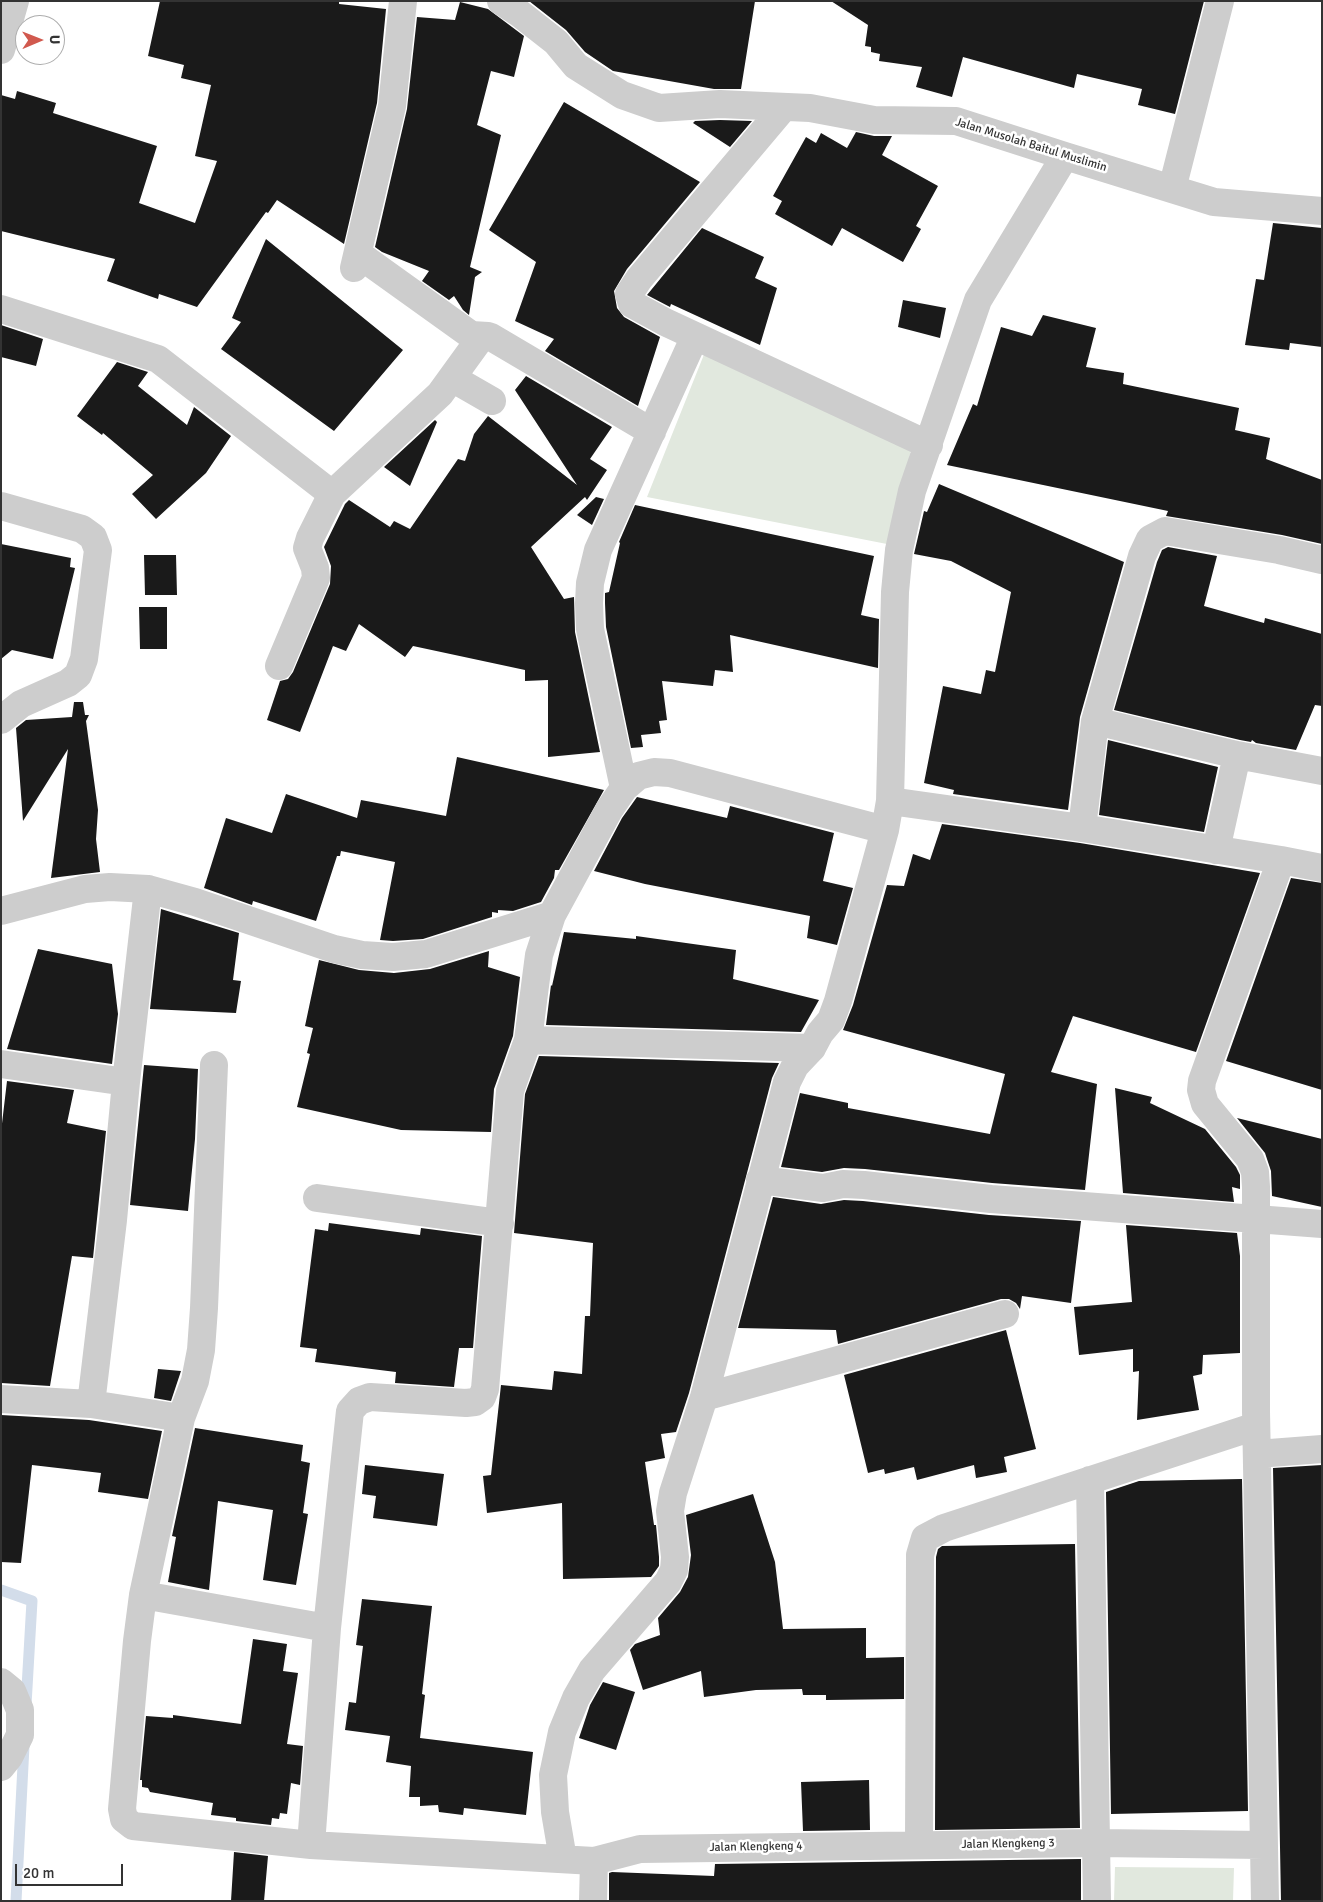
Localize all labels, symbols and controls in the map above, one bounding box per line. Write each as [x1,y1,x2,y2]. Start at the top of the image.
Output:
north arrow [15,15,65,65]
text: U [46,35,63,45]
street label: Jalan Musolah Baitul Muslimin [954,115,1108,175]
street label: Jalan Klengkeng 3 [961,1836,1055,1852]
street label: Jalan Klengkeng 4 [709,1839,803,1855]
scale bar [18,1854,125,1886]
text: 20 m [23,1864,54,1882]

